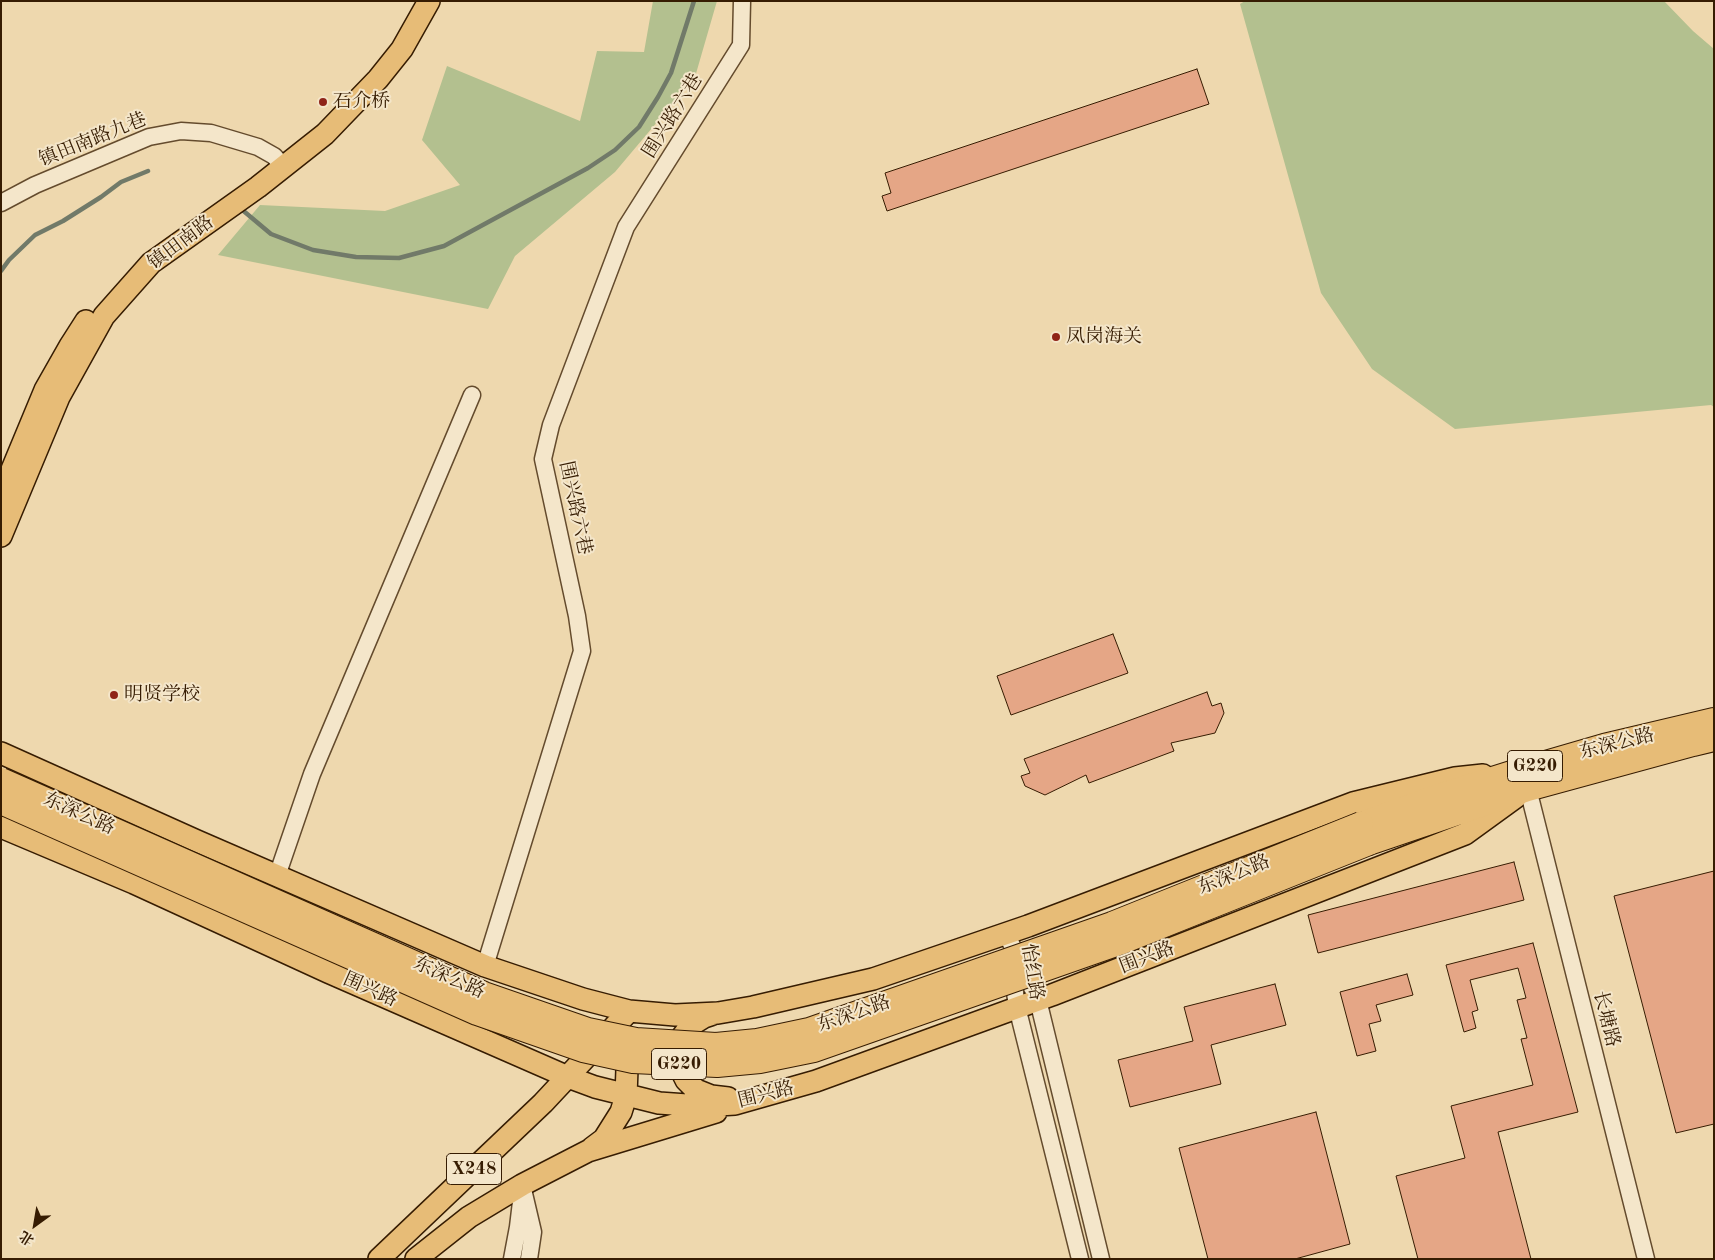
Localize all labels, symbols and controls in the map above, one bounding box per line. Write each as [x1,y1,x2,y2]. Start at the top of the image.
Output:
street label: 围兴路六巷 [638,70,708,162]
place label: 石介桥 [333,91,390,113]
marker: 石介桥 [317,96,329,108]
street label: 镇田南路九巷 [36,108,150,172]
street label: 镇田南路 [144,211,218,275]
place label: 凤岗海关 [1066,326,1142,348]
marker: 凤岗海关 [1050,331,1062,343]
street label: 围兴路六巷 [554,459,596,557]
place label: 明贤学校 [124,684,200,706]
marker: 明贤学校 [108,689,120,701]
street label: 东深公路 [1577,724,1657,764]
road number: G220 [1508,750,1562,781]
street label: 东深公路 [40,788,118,840]
street label: 东深公路 [1194,850,1274,900]
street label: 围兴路 [1116,937,1178,979]
street label: 怡红路 [1016,942,1048,1002]
street label: 东深公路 [410,952,488,1004]
street label: 围兴路 [339,968,401,1012]
street label: 长塘路 [1588,989,1624,1049]
street label: 东深公路 [814,991,894,1037]
road number: G220 [652,1048,706,1080]
street label: 围兴路 [736,1077,796,1113]
road number: X248 [446,1154,502,1184]
north arrow [10,1200,60,1250]
text: 北 [17,1228,37,1247]

